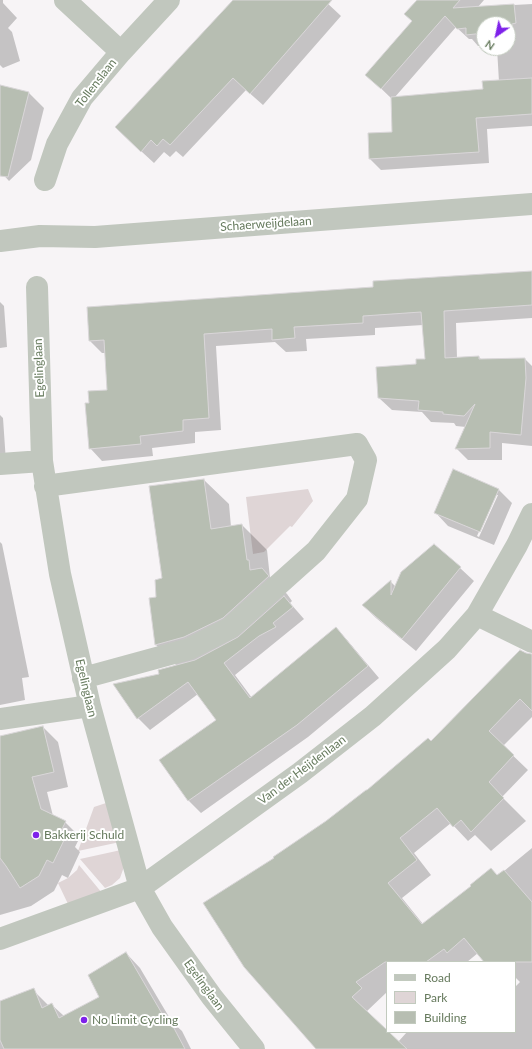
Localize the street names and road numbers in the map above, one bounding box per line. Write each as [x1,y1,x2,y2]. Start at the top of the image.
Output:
street label: Tollenslaan [73,56,119,110]
street label: Schaerweijdelaan [220,214,312,234]
street label: Egelinglaan [31,338,47,398]
street label: Egelinglaan [72,657,100,719]
street label: Van der Heijdenlaan [255,732,349,808]
street label: Egelinglaan [181,957,227,1013]

